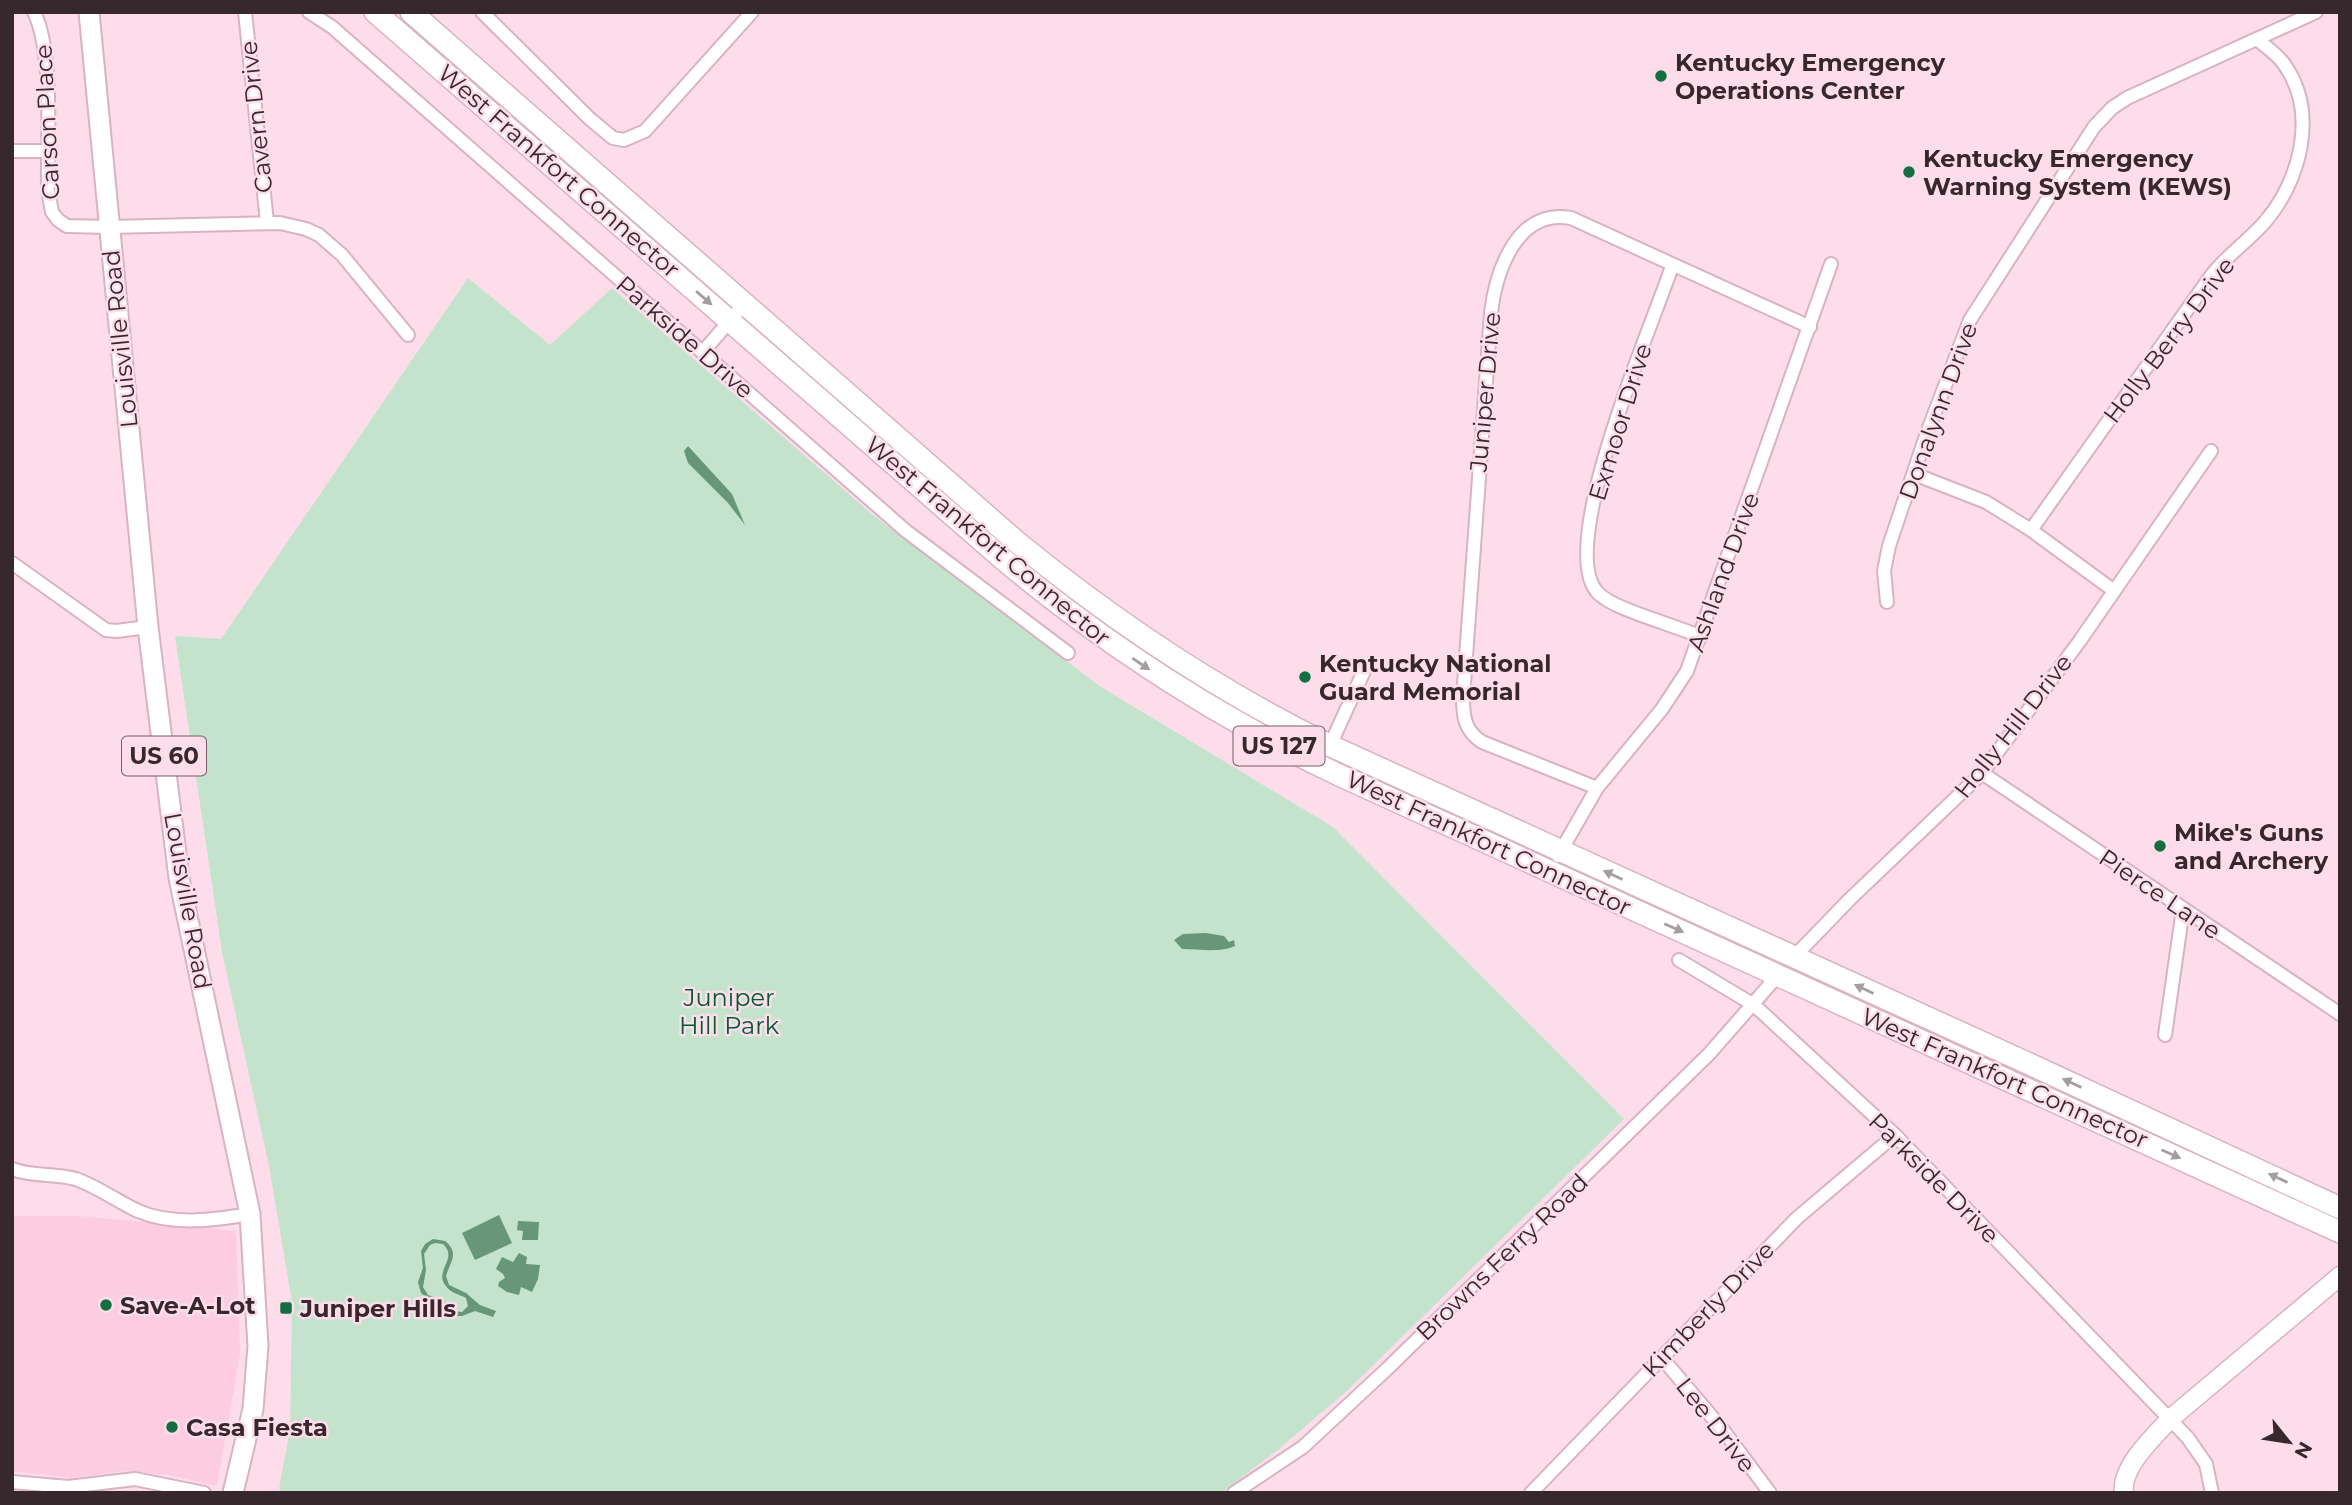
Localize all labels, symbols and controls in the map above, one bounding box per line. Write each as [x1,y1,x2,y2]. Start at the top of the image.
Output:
street label: Cavern Drive [234,40,278,194]
street label: Carson Place [28,44,66,200]
place label: Kentucky Emergency Operations Center [1675,48,1946,105]
street label: West Frankfort Connector [432,58,686,284]
marker: Kentucky Emergency Operations Center [1653,68,1669,84]
place label: Kentucky Emergency Warning System (KEWS) [1923,144,2232,201]
marker: Kentucky Emergency Warning System (KEWS) [1901,164,1917,180]
street label: Louisville Road [96,248,144,430]
street label: Holly Berry Drive [2097,251,2241,429]
street label: Parkside Drive [610,269,760,405]
one-way arrow [695,290,713,306]
street label: Juniper Drive [1463,311,1506,474]
street label: Donalynn Drive [1893,319,1983,503]
street label: Exmoor Drive [1582,340,1658,504]
street label: West Frankfort Connector [860,430,1116,652]
street label: Ashland Drive [1681,488,1765,656]
street label: Holly Hill Drive [1948,648,2078,804]
place label: Kentucky National Guard Memorial [1319,649,1552,706]
one-way arrow [1131,658,1151,671]
marker: Kentucky National Guard Memorial [1297,669,1313,685]
road number: US 127 [1234,726,1324,766]
road number: US 60 [122,736,206,776]
street label: West Frankfort Connector [1342,764,1636,922]
street label: Louisville Road [158,810,218,992]
place label: Mike's Guns and Archery [2174,818,2329,875]
marker: Mike's Guns and Archery [2152,838,2168,854]
street label: Pierce Lane [2094,843,2226,945]
one-way arrow [1603,869,1623,881]
one-way arrow [1663,923,1684,934]
park label: Juniper Hill Park [679,983,780,1040]
one-way arrow [1854,983,1875,994]
street label: West Frankfort Connector [1857,1002,2153,1154]
one-way arrow [2062,1077,2082,1089]
street label: Parkside Drive [1863,1107,2005,1249]
one-way arrow [2161,1148,2181,1160]
street label: Browns Ferry Road [1410,1168,1594,1346]
one-way arrow [2268,1173,2288,1184]
street label: Kimberly Drive [1636,1235,1780,1383]
place label: Save-A-Lot [120,1291,256,1320]
place label: Juniper Hills [299,1294,456,1323]
marker: Save-A-Lot [98,1297,114,1313]
marker: Juniper Hills [278,1300,294,1316]
street label: Lee Drive [1670,1372,1762,1478]
north arrow [2254,1407,2324,1477]
place label: Casa Fiesta [186,1413,328,1442]
marker: Casa Fiesta [164,1419,180,1435]
text: N [2289,1438,2317,1463]

